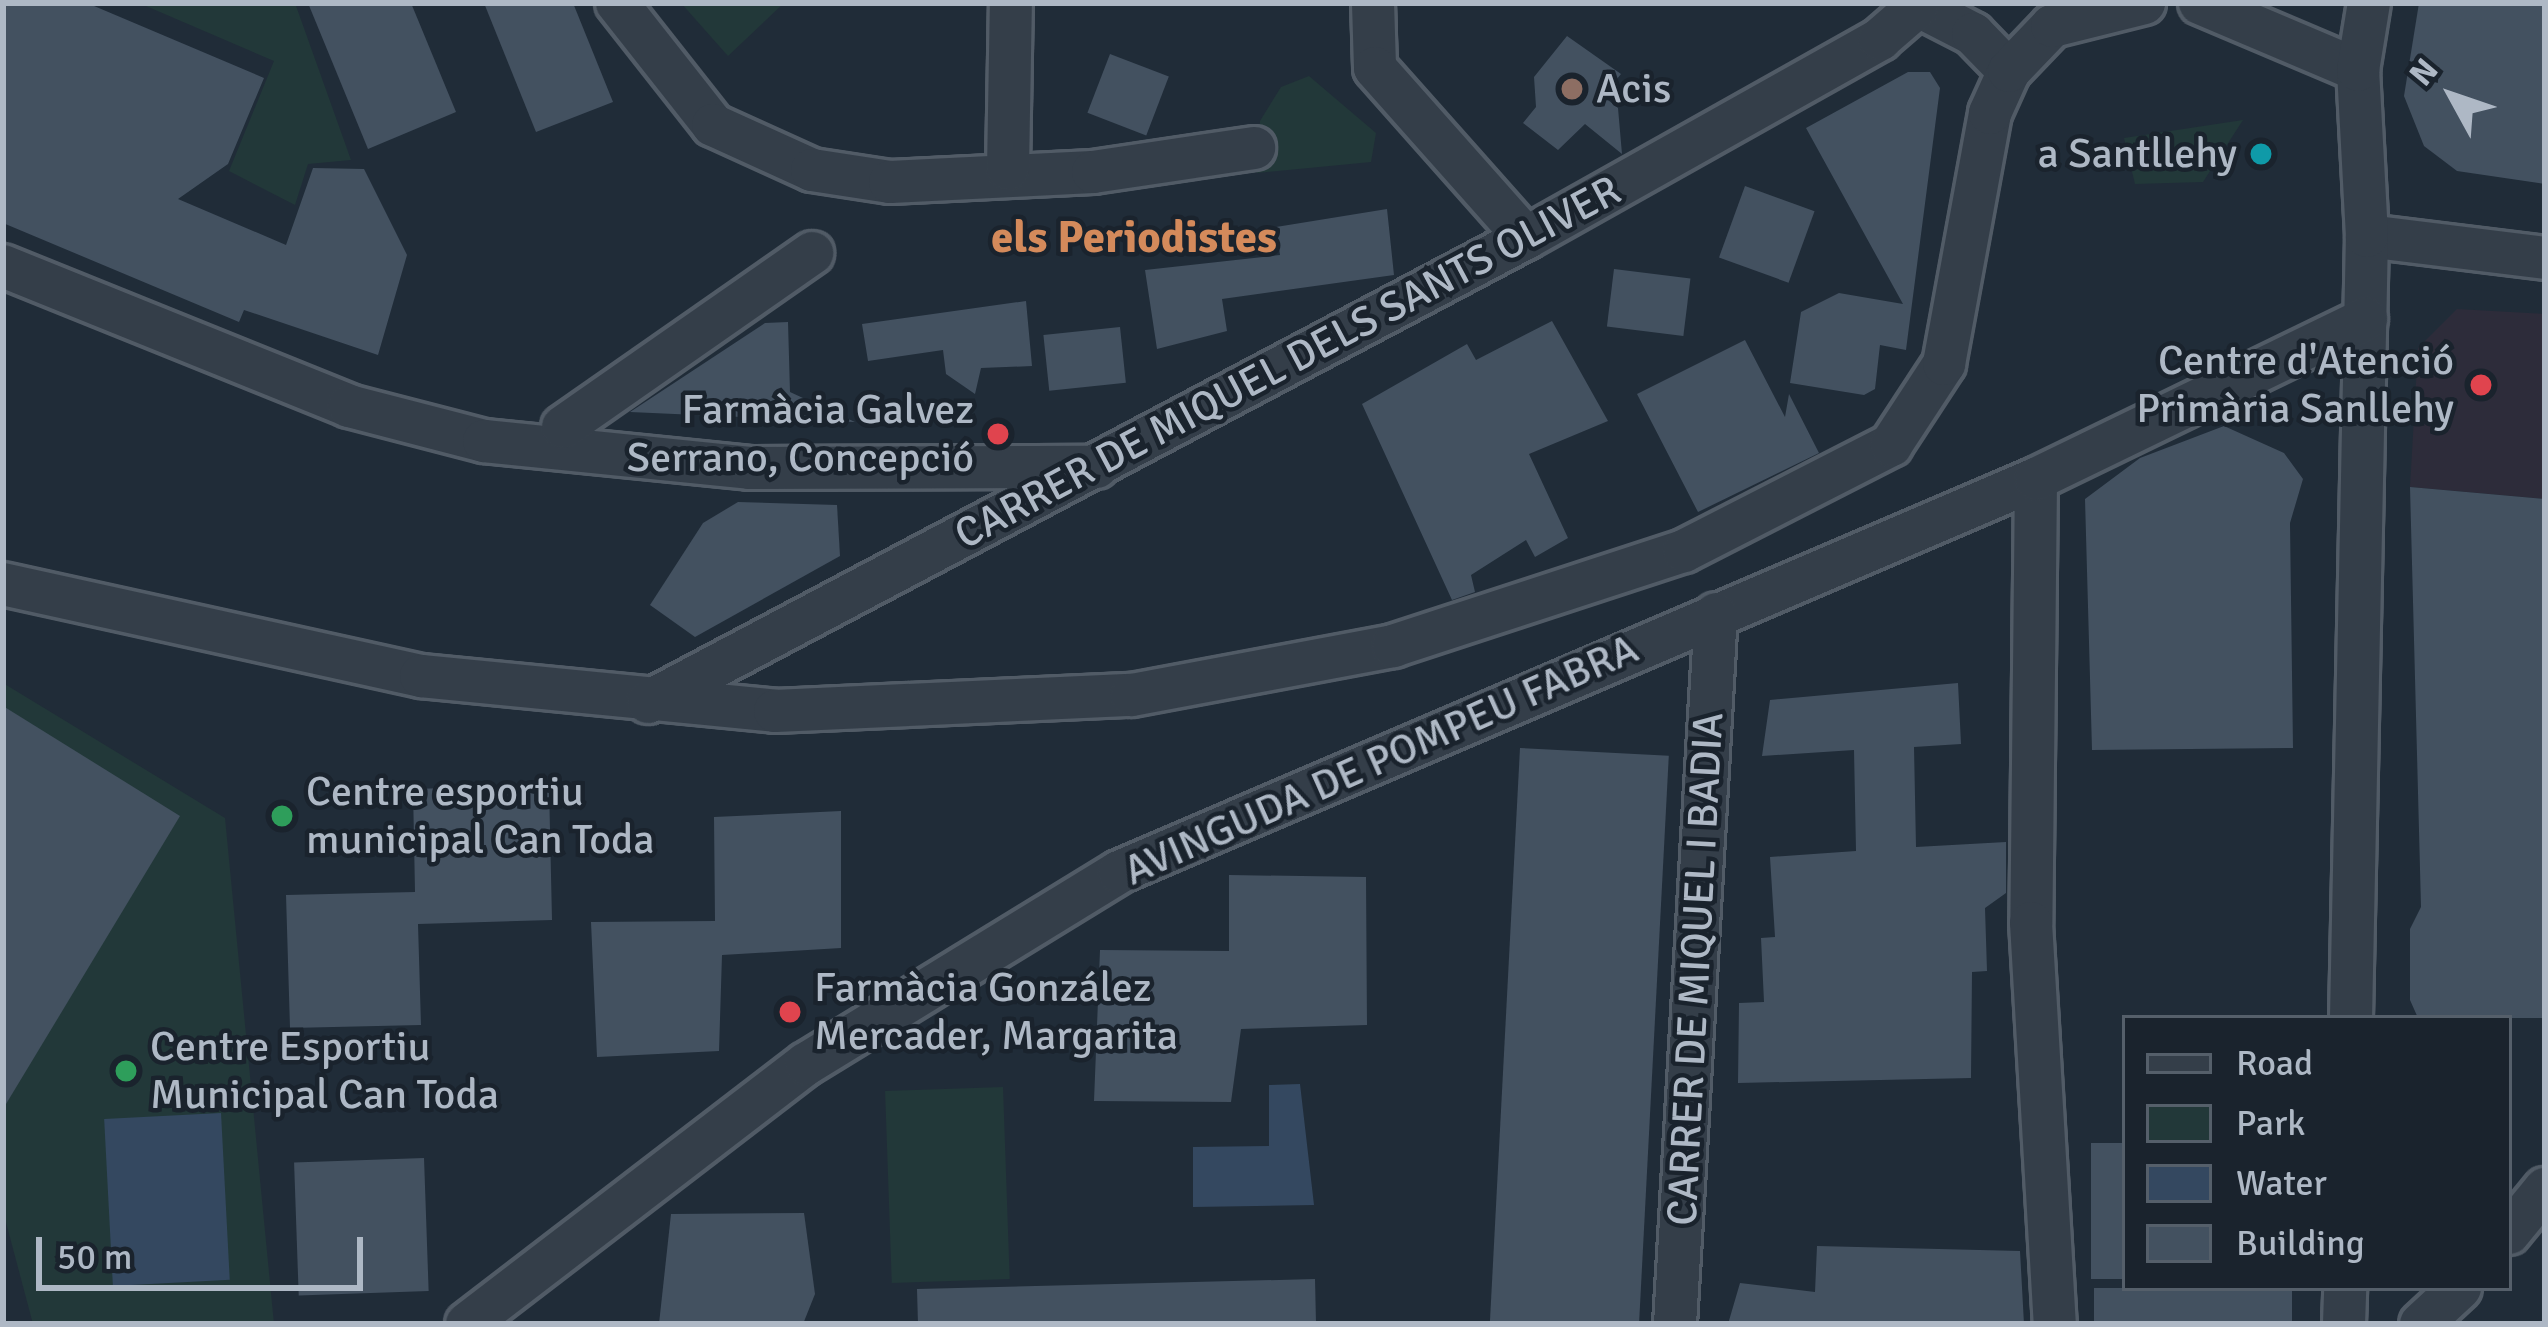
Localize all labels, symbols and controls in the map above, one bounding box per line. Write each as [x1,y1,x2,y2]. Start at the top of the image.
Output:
north arrow [2392,36,2512,156]
text: N [2401,51,2447,95]
place label: Acis [1596,64,1671,114]
marker: Acis [1559,76,1585,102]
place label: a Santllehy [2038,129,2237,179]
marker: a Santllehy [2248,141,2274,167]
street label: CARRER DE MIQUEL DELS SANTS OLIVER [947,165,1629,561]
district label: els Periodistes [991,211,1277,265]
place label: Centre d'Atenció Primària Sanllehy [2136,336,2454,434]
marker: Centre d'Atenció Primària Sanllehy [2465,369,2497,401]
place label: Farmàcia Galvez Serrano, Concepció [627,385,974,484]
marker: Farmàcia Galvez Serrano, Concepció [985,421,1011,447]
street label: AVINGUDA DE POMPEU FABRA [1116,624,1646,896]
street label: CARRER DE MIQUEL I BADIA [1657,711,1735,1227]
place label: Centre esportiu municipal Can Toda [306,767,655,866]
marker: Centre esportiu municipal Can Toda [269,803,295,829]
place label: Farmàcia González Mercader, Margarita [814,963,1178,1062]
marker: Farmàcia González Mercader, Margarita [777,999,803,1025]
legend [2122,1015,2512,1291]
place label: Centre Esportiu Municipal Can Toda [150,1022,499,1120]
text: Road [2236,1041,2313,1086]
marker: Centre Esportiu Municipal Can Toda [113,1058,139,1084]
text: Park [2236,1101,2305,1146]
text: Water [2236,1161,2327,1206]
scale bar [42,1213,369,1287]
text: Building [2236,1221,2365,1266]
text: 50 m [57,1235,133,1280]

